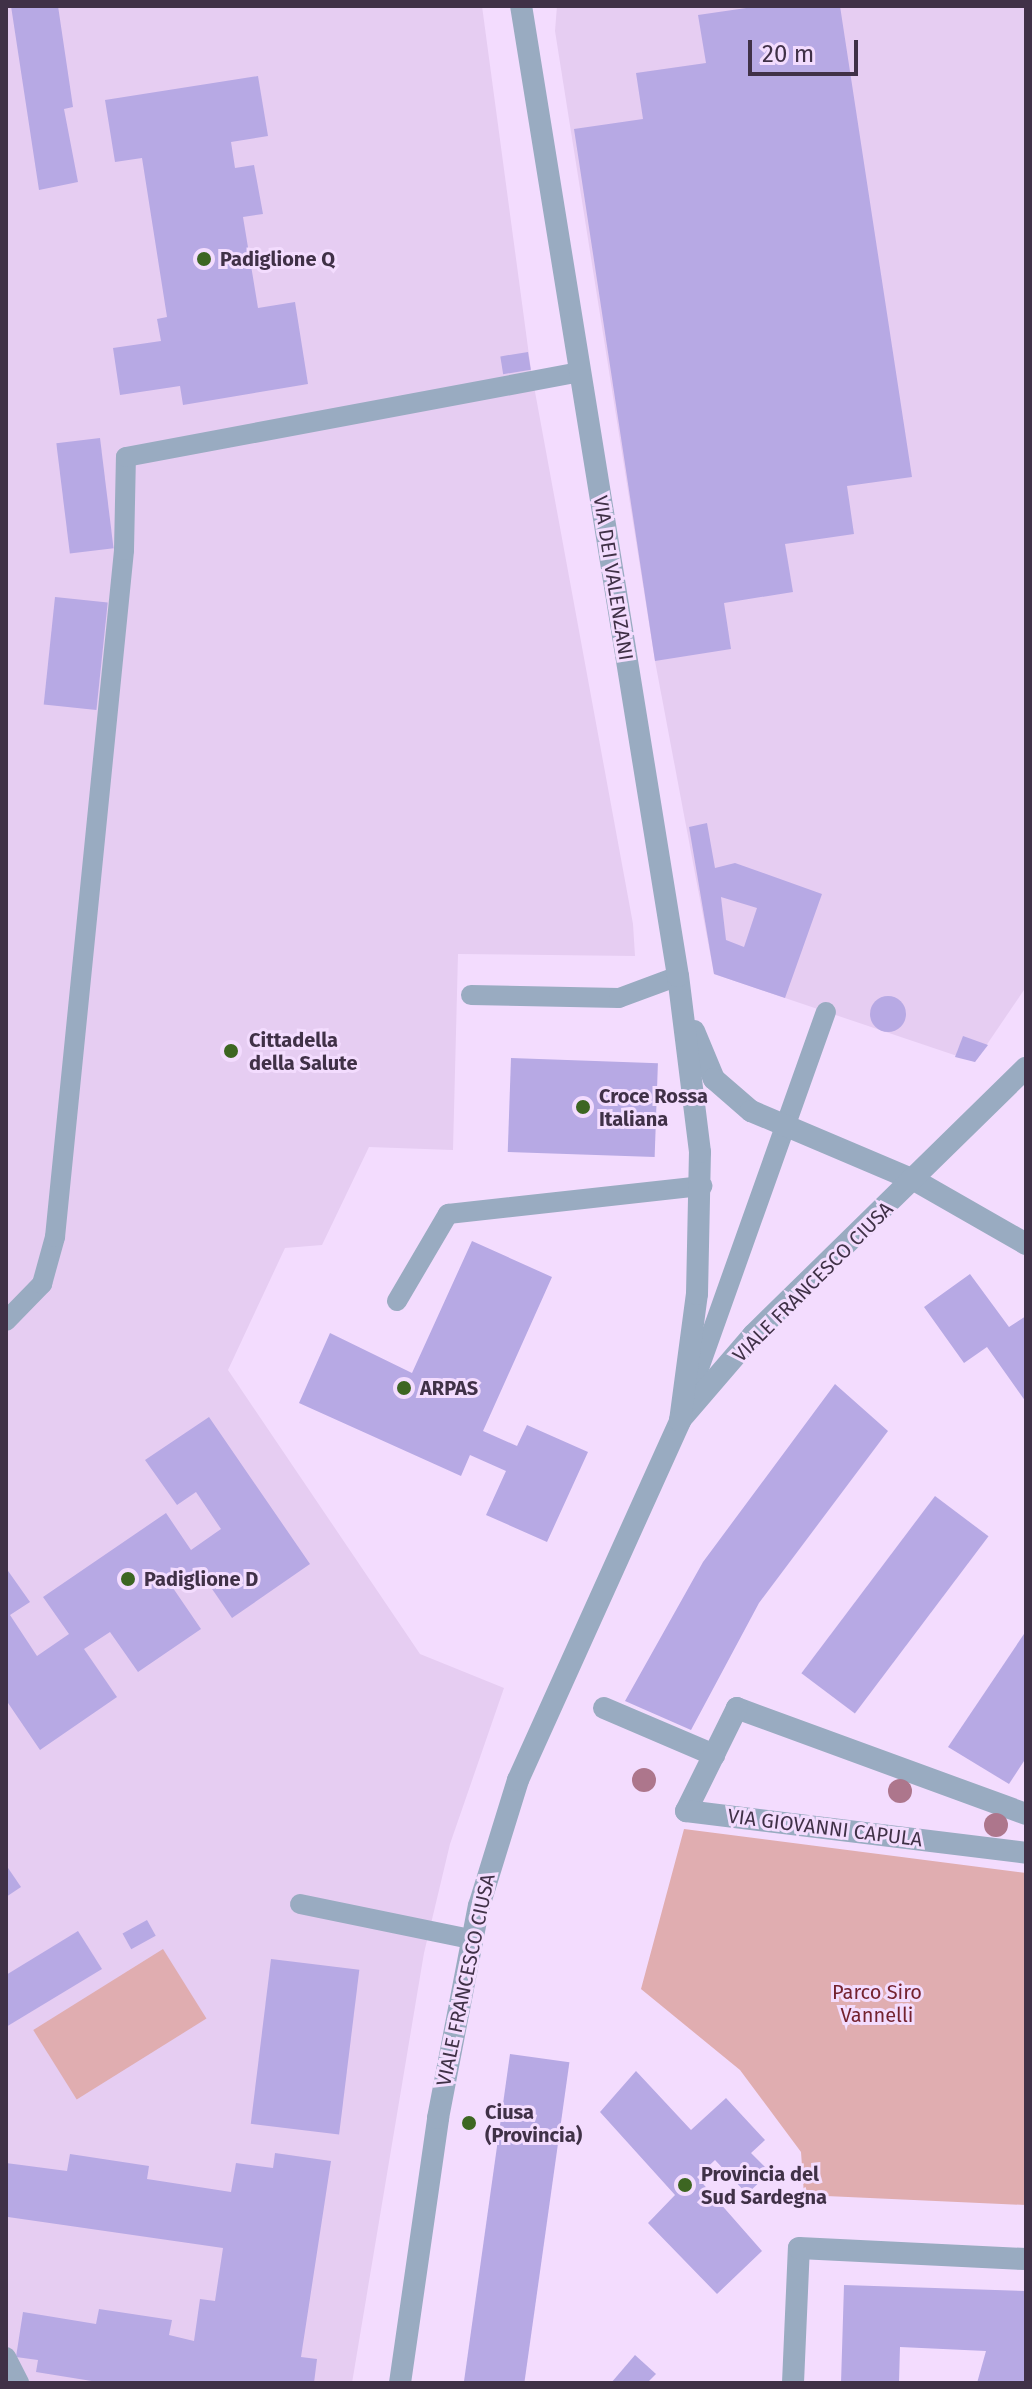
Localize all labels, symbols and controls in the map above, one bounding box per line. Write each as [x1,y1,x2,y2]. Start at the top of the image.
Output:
scale bar [752,24,862,74]
text: 20 m [762,40,814,68]
place label: Padiglione Q [220,247,335,271]
marker: Padiglione Q [195,250,213,268]
street label: VIA DEI VALENZANI [588,494,638,662]
place label: Cittadella della Salute [249,1028,357,1075]
marker: Cittadella della Salute [220,1040,242,1062]
place label: Croce Rossa Italiana [599,1084,708,1131]
marker: Croce Rossa Italiana [574,1098,592,1116]
street label: VIALE FRANCESCO CIUSA [728,1197,898,1367]
place label: ARPAS [420,1376,478,1400]
marker: ARPAS [395,1379,413,1397]
place label: Padiglione D [144,1567,258,1591]
marker: Padiglione D [119,1570,137,1588]
street label: VIA GIOVANNI CAPULA [726,1804,924,1852]
street label: VIALE FRANCESCO CIUSA [432,1872,500,2088]
park label: Parco Siro Vannelli [832,1981,922,2028]
place label: Ciusa (Provincia) [485,2100,582,2147]
marker: Ciusa (Provincia) [460,2114,478,2132]
place label: Provincia del Sud Sardegna [701,2162,827,2209]
marker: Provincia del Sud Sardegna [676,2176,694,2194]

